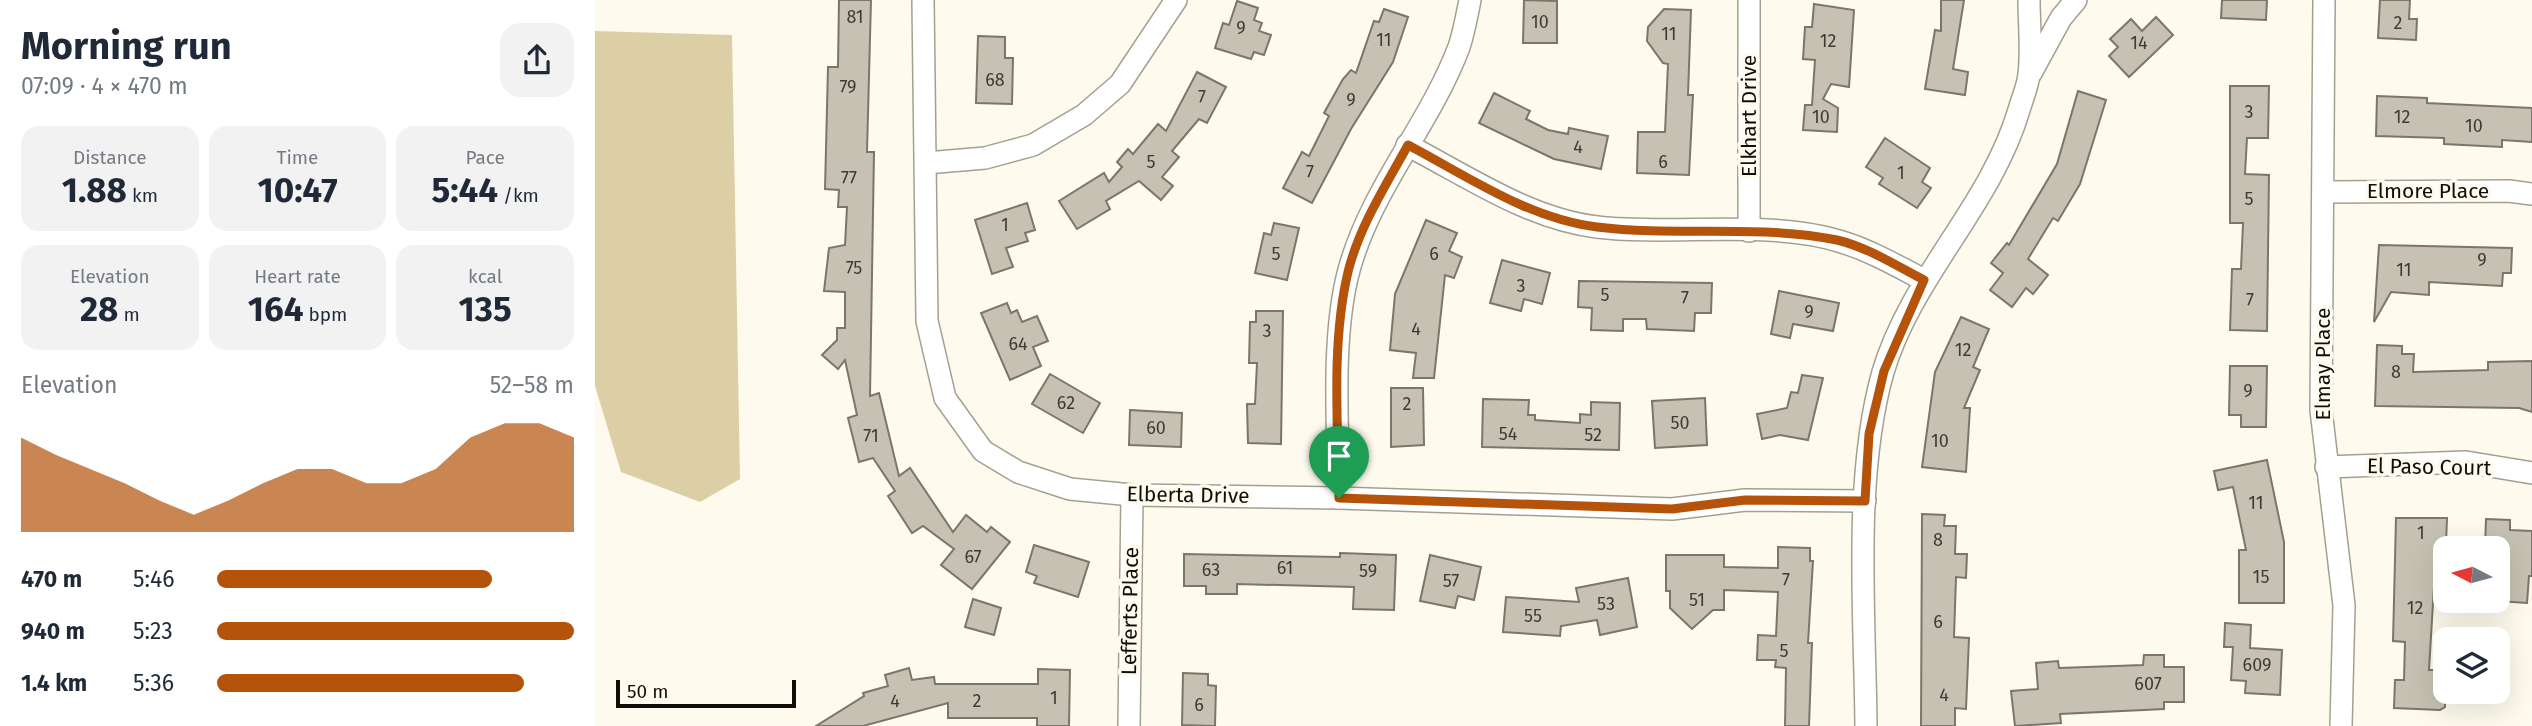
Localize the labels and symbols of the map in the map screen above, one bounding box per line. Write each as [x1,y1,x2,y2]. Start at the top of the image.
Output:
house number: 81 [846,6,864,28]
house number: 10 [1531,11,1549,33]
house number: 2 [2394,12,2403,34]
house number: 9 [1236,17,1246,39]
house number: 11 [1661,23,1677,45]
house number: 11 [1376,29,1392,51]
house number: 12 [1820,30,1836,52]
house number: 14 [2130,32,2148,54]
street label: Elkhart Drive [1736,55,1762,177]
house number: 68 [985,69,1005,91]
house number: 79 [839,76,857,98]
house number: 7 [1198,86,1206,108]
house number: 9 [1346,89,1356,111]
house number: 3 [2245,101,2253,123]
house number: 10 [1812,106,1830,128]
house number: 12 [2394,106,2410,128]
house number: 10 [2465,115,2483,137]
house number: 4 [1573,136,1583,158]
house number: 5 [1146,151,1156,173]
house number: 6 [1658,151,1668,173]
house number: 7 [1306,161,1314,183]
house number: 1 [1897,162,1905,184]
house number: 77 [841,167,857,189]
street label: Elmore Place [2367,178,2489,204]
house number: 5 [2244,188,2254,210]
house number: 1 [1001,214,1009,236]
house number: 5 [1271,243,1281,265]
house number: 6 [1429,243,1439,265]
house number: 9 [2477,249,2487,271]
house number: 75 [846,257,862,279]
house number: 11 [2396,259,2412,281]
house number: 3 [1517,275,1525,297]
house number: 5 [1600,284,1610,306]
house number: 7 [1681,287,1689,309]
house number: 7 [2246,289,2254,311]
house number: 9 [1804,301,1814,323]
street label: Elmay Place [2310,308,2336,420]
house number: 4 [1411,318,1421,340]
house number: 3 [1263,320,1271,342]
house number: 64 [1008,333,1028,355]
house number: 12 [1955,339,1971,361]
house number: 8 [2391,361,2401,383]
house number: 9 [2243,380,2253,402]
house number: 62 [1057,392,1075,414]
house number: 2 [1403,393,1412,415]
house number: 50 [1670,412,1690,434]
house number: 60 [1146,417,1166,439]
house number: 54 [1499,423,1518,445]
house number: 52 [1584,424,1602,446]
house number: 71 [863,425,879,447]
pin [1309,426,1369,498]
house number: 10 [1931,430,1949,452]
street label: El Paso Court [2367,453,2492,481]
street label: Elberta Drive [1126,481,1250,509]
house number: 11 [2248,492,2264,514]
house number: 1 [2417,522,2425,544]
house number: 8 [1933,529,1943,551]
north arrow [2433,536,2509,612]
house number: 67 [964,546,982,568]
street label: Lefferts Place [1116,547,1144,675]
house number: 61 [1277,557,1293,579]
house number: 63 [1202,559,1220,581]
house number: 59 [1359,560,1377,582]
house number: 15 [2253,566,2269,588]
house number: 7 [1782,569,1790,591]
house number: 57 [1443,570,1459,592]
house number: 51 [1689,589,1705,611]
house number: 53 [1597,593,1615,615]
house number: 12 [2407,597,2423,619]
house number: 55 [1524,605,1542,627]
house number: 6 [1933,611,1943,633]
house number: 5 [1779,640,1789,662]
house number: 609 [2243,654,2271,676]
house number: 607 [2134,673,2162,695]
scale bar [616,677,796,709]
house number: 4 [1939,684,1949,706]
house number: 1 [1050,687,1058,709]
house number: 4 [890,690,900,712]
house number: 2 [973,690,982,712]
house number: 6 [1194,694,1204,716]

